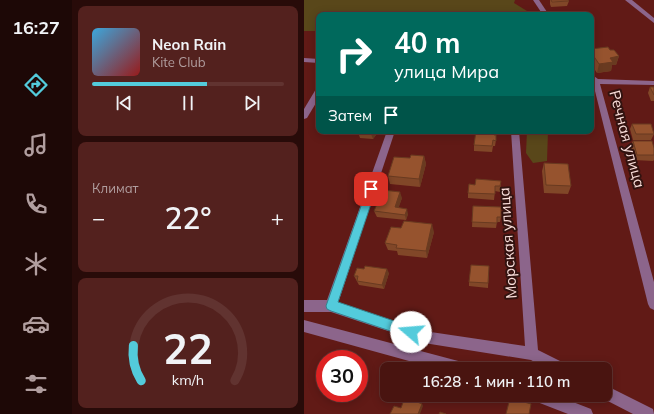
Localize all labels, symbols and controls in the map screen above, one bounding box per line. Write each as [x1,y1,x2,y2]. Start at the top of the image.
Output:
text: 16:27 [12,16,60,39]
text: 40 m [394,25,460,60]
icon: right [328,28,380,80]
text: Neon Rain [152,35,226,54]
text: Kite Club [152,54,206,70]
text: улица Мира [394,60,499,83]
icon: directions [22,71,50,99]
street label: Речная улица [605,88,650,190]
icon: previous [113,92,135,114]
icon: pause [177,92,199,114]
icon: next [241,92,263,114]
icon: arrive [380,104,402,126]
text: Затем [328,106,372,125]
icon: music [22,131,50,159]
pin [354,172,388,206]
icon: arrive [360,178,382,200]
text: Климат [92,180,139,196]
street label: Морская улица [494,187,521,299]
icon: phone [22,190,50,218]
text: 22° [164,199,212,237]
text: − [92,204,105,232]
text: + [271,204,284,232]
icon: climate [22,250,50,278]
icon: car [22,310,50,338]
position arrow [390,311,432,353]
text: 22 [163,322,213,374]
speed limit sign: 30 [316,350,368,402]
icon: filters [22,370,50,398]
text: km/h [172,371,204,389]
text: 16:28 · 1 мин · 110 m [422,372,570,391]

